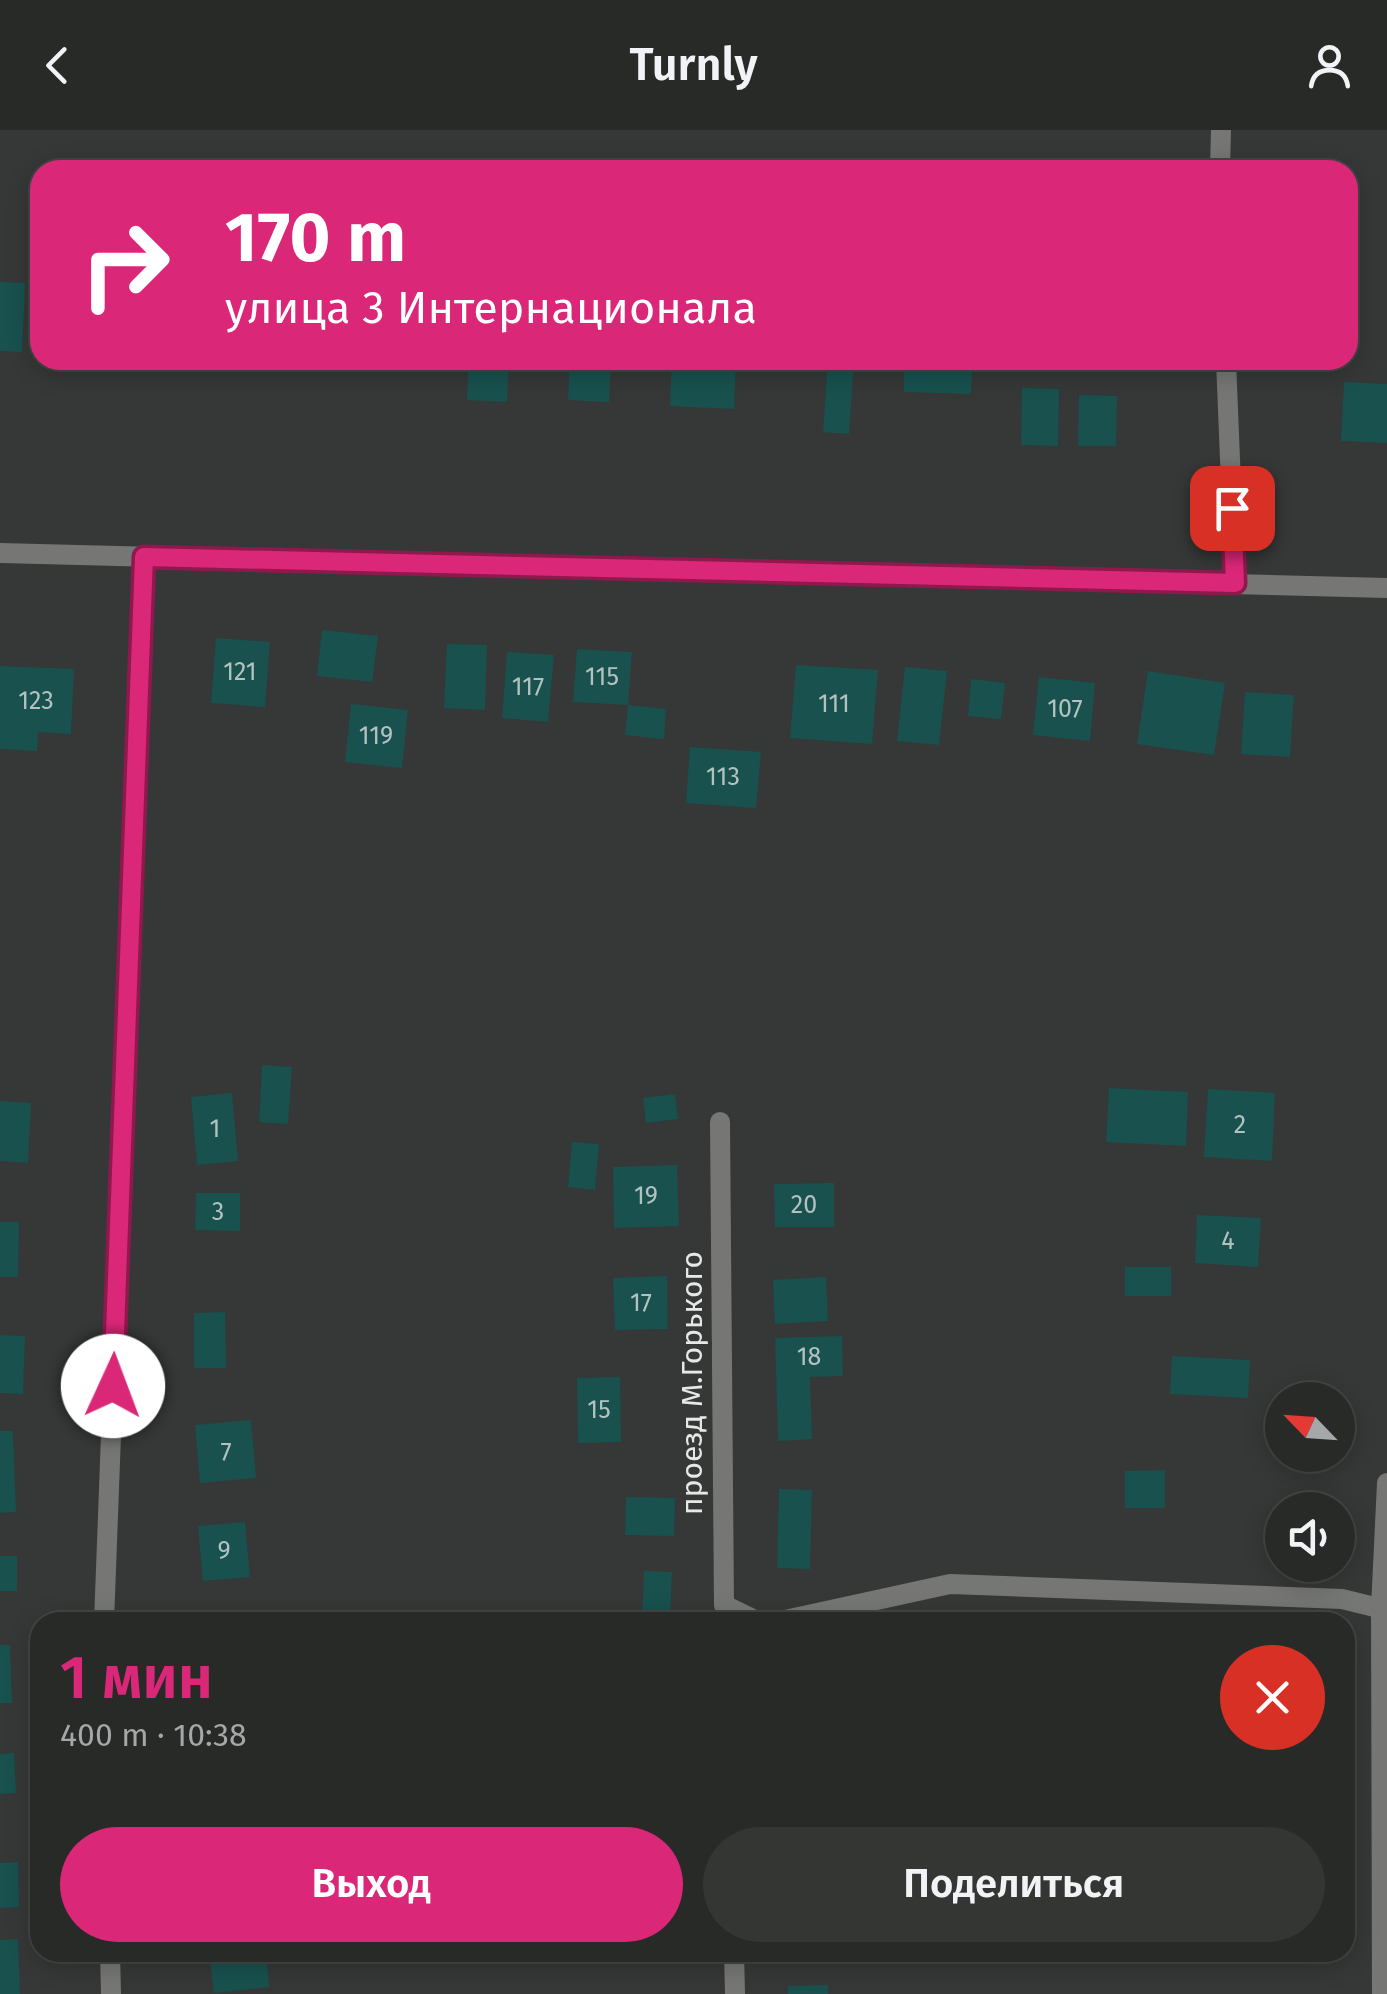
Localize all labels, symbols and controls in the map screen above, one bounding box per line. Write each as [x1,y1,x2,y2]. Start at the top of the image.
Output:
icon: back [30,38,85,93]
text: Turnly [630,38,757,92]
icon: person [1302,38,1357,93]
text: 170 m [225,196,406,280]
icon: right [60,200,190,330]
text: улица 3 Интернационала [225,281,757,335]
pin [1190,466,1275,551]
icon: arrive [1205,481,1260,536]
house number: 121 [223,657,257,687]
house number: 115 [585,662,619,692]
house number: 117 [512,672,544,702]
house number: 123 [18,686,54,716]
house number: 111 [818,689,850,719]
house number: 107 [1047,694,1083,724]
house number: 119 [359,721,393,751]
house number: 113 [706,762,740,792]
house number: 2 [1234,1110,1246,1140]
house number: 1 [210,1114,220,1144]
house number: 19 [634,1181,658,1211]
house number: 20 [791,1190,817,1220]
house number: 3 [212,1197,224,1227]
house number: 4 [1221,1226,1235,1256]
street label: проезд М.Горького [674,1251,710,1515]
house number: 17 [630,1288,652,1318]
position arrow [61,1334,165,1438]
house number: 18 [797,1342,821,1372]
north arrow [1265,1382,1355,1472]
map controls [1265,1382,1355,1582]
house number: 15 [587,1395,611,1425]
house number: 7 [220,1437,232,1467]
button: sound [1265,1492,1355,1582]
house number: 9 [217,1536,231,1566]
text: 1 мин [60,1642,213,1714]
button: close [1220,1645,1325,1750]
text: 400 m · 10:38 [60,1716,247,1754]
button: Выход [60,1827,683,1942]
button: Поделиться [703,1827,1325,1942]

